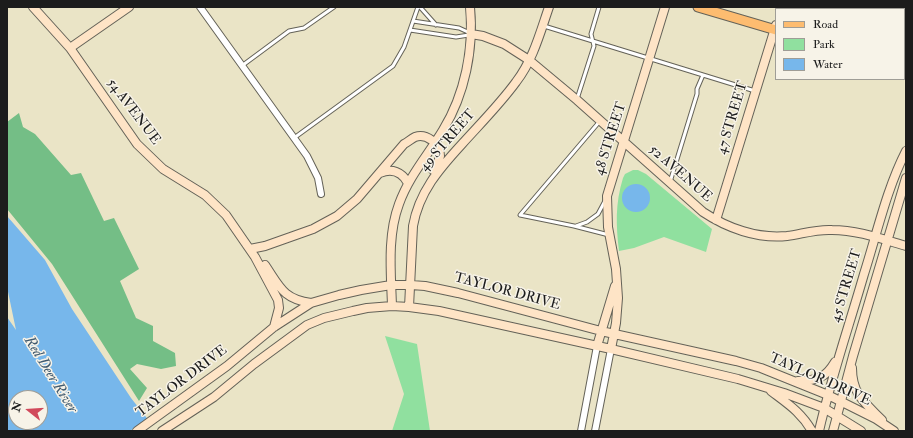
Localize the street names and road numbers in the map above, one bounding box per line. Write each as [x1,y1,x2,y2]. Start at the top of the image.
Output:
street label: 54 AVENUE [103,76,163,148]
street label: 47 STREET [714,80,752,156]
street label: 48 STREET [591,100,631,178]
street label: 49 STREET [417,107,479,175]
street label: 52 AVENUE [645,142,715,206]
street label: 45 STREET [828,247,866,325]
street label: TAYLOR DRIVE [452,270,562,314]
street label: TAYLOR DRIVE [133,342,231,422]
street label: TAYLOR DRIVE [767,350,873,410]

